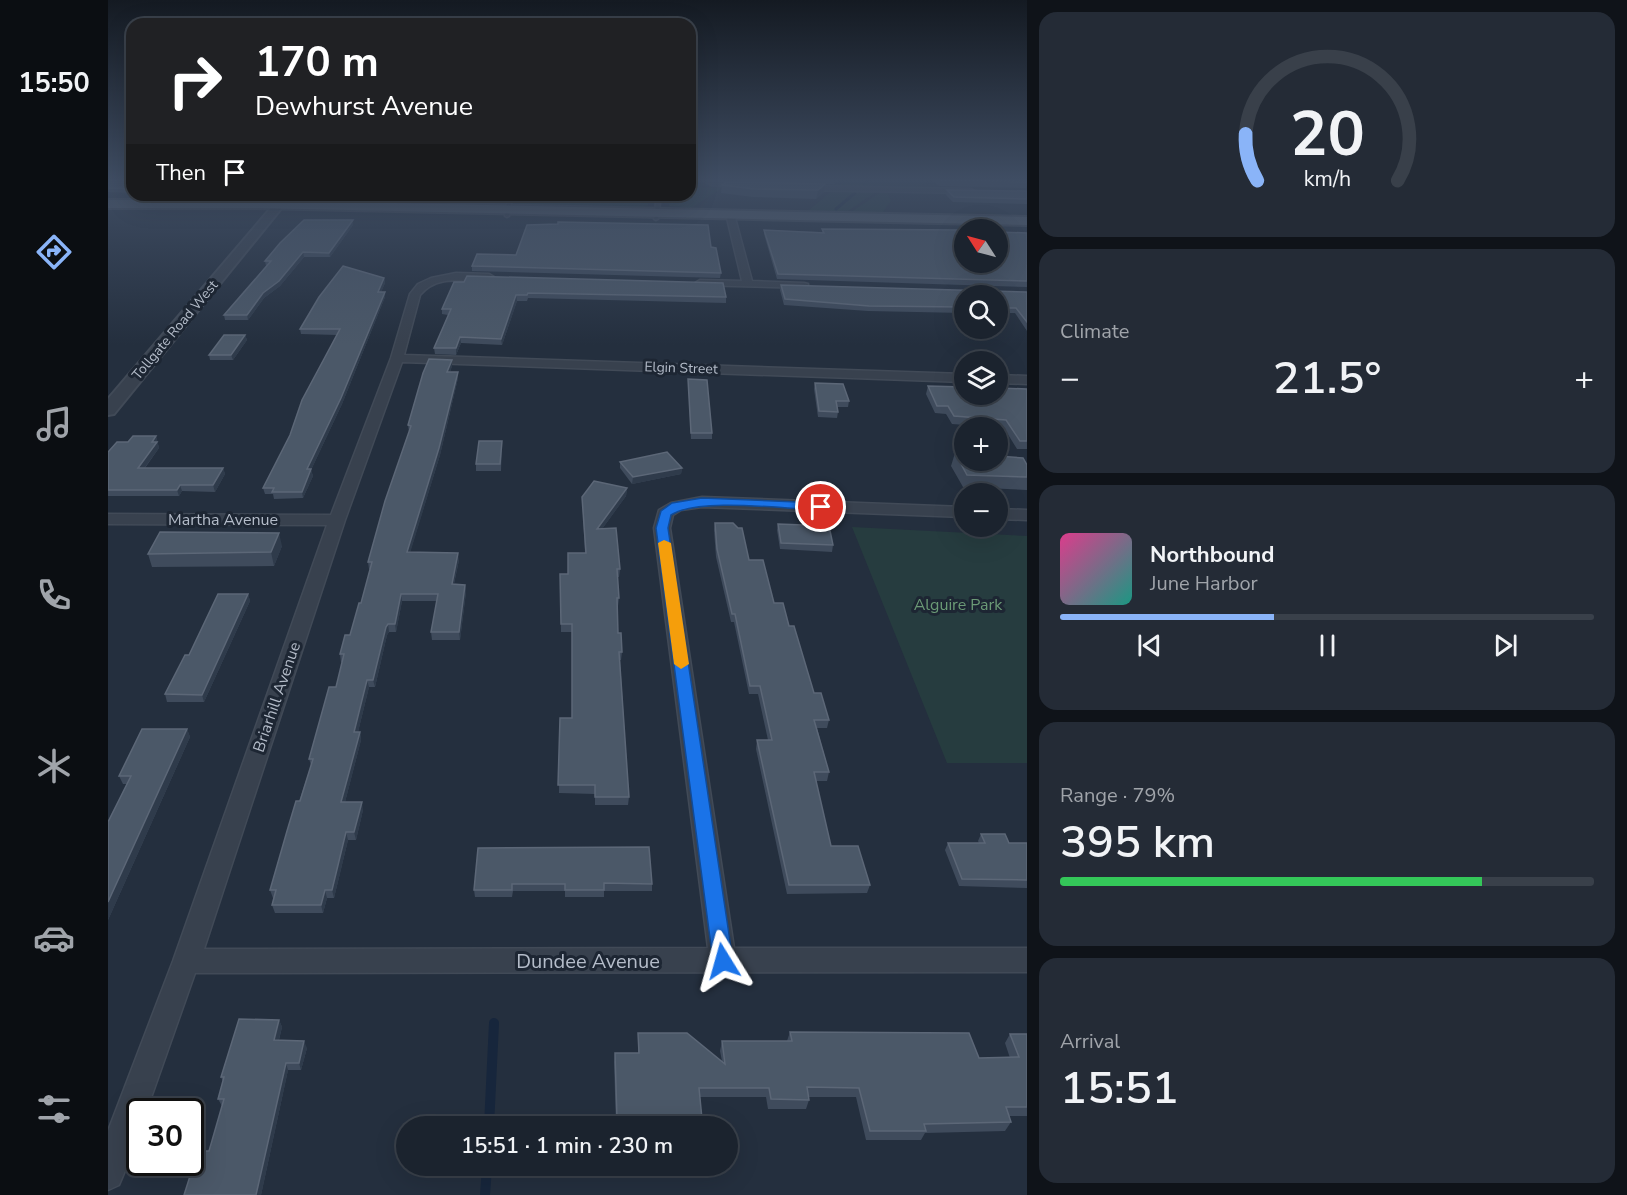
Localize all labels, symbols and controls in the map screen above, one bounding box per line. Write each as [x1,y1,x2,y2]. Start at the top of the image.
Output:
text: 170 m [255,34,379,91]
icon: right [156,42,234,120]
text: 15:50 [18,65,90,102]
text: Dewhurst Avenue [255,88,473,125]
text: 20 [1290,92,1364,177]
icon: arrive [218,156,251,189]
text: Then [156,158,206,188]
text: km/h [1303,165,1351,195]
north arrow [954,219,1008,273]
map controls [954,219,1008,537]
icon: directions [33,231,75,273]
street label: Tollgate Road West [128,276,222,384]
button: search [954,285,1008,339]
text: Climate [1060,318,1129,345]
text: 21.5° [1273,348,1381,409]
button: layers [954,351,1008,405]
text: − [1060,356,1080,401]
text: + [1574,356,1594,401]
street label: Elgin Street [644,357,718,379]
icon: music [33,403,75,445]
button: + [954,417,1008,471]
pin [795,481,846,532]
button: − [954,483,1008,537]
icon: arrive [804,490,837,523]
street label: Martha Avenue [168,509,278,531]
text: Northbound [1150,540,1274,570]
text: June Harbor [1150,570,1258,597]
icon: phone [33,574,75,616]
park label: Alguire Park [914,594,1003,616]
icon: previous [1133,629,1166,662]
icon: pause [1311,629,1344,662]
icon: next [1489,629,1522,662]
street label: Briarhill Avenue [248,639,306,755]
icon: climate [33,745,75,787]
text: Range · 79% [1060,782,1175,809]
text: 395 km [1060,812,1215,873]
icon: car [33,917,75,959]
position arrow [691,929,755,993]
street label: Dundee Avenue [516,948,660,975]
text: Arrival [1060,1028,1120,1055]
text: 15:51 [1060,1058,1179,1119]
icon: filters [33,1088,75,1130]
speed limit sign: 30 [126,1098,204,1176]
text: 15:51 · 1 min · 230 m [461,1131,673,1161]

